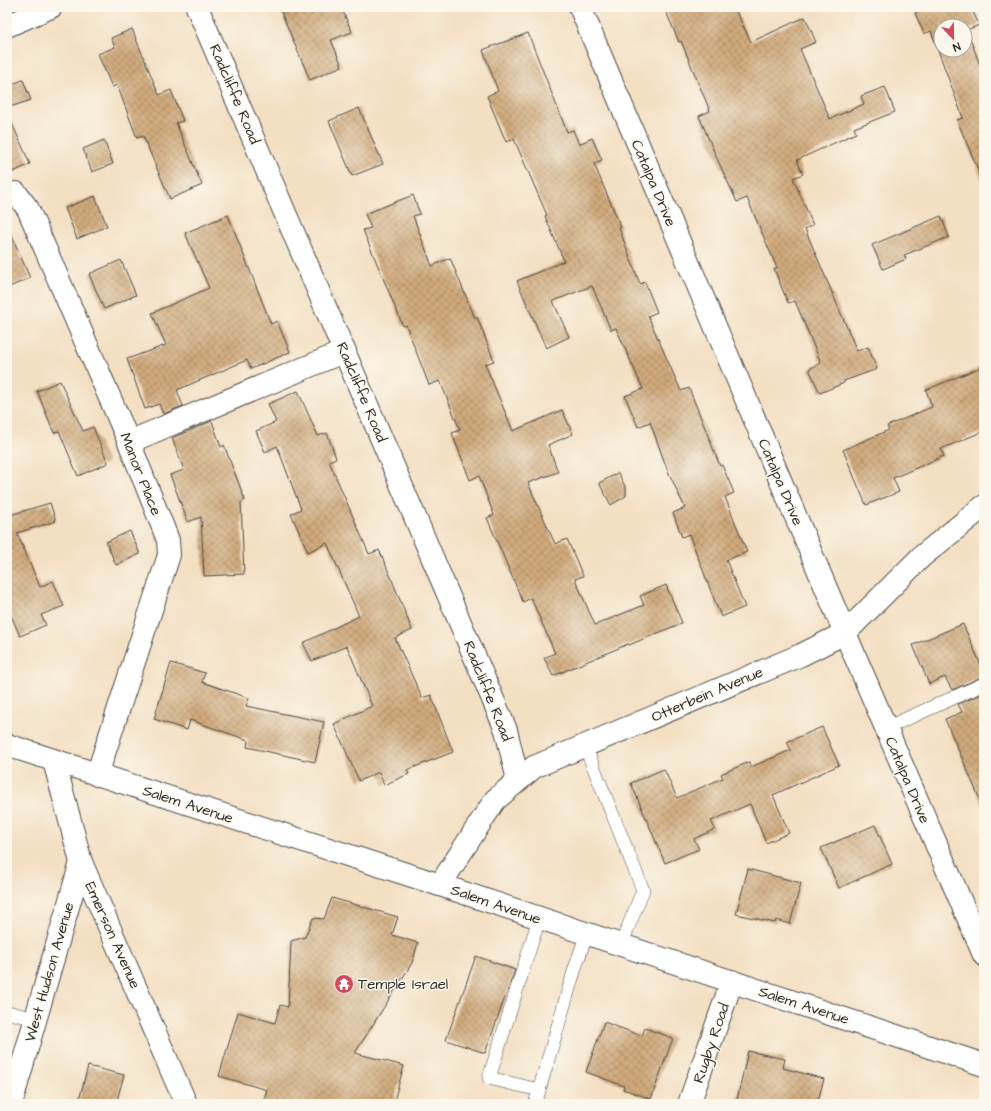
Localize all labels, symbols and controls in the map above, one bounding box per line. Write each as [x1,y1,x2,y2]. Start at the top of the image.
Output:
north arrow [933,18,973,58]
text: N [950,39,963,55]
street label: Radcliffe Road [204,41,265,148]
street label: Catalpa Drive [626,137,681,230]
street label: Radcliffe Road [331,339,392,446]
street label: Manor Place [114,430,167,519]
street label: Catalpa Drive [753,436,808,529]
street label: Radcliffe Road [458,638,517,745]
street label: Otterbein Avenue [648,661,766,727]
street label: Catalpa Drive [880,734,935,827]
street label: Salem Avenue [140,780,236,829]
street label: Emerson Avenue [80,878,146,992]
street label: Salem Avenue [448,879,544,930]
street label: West Hudson Avenue [19,900,79,1044]
temple icon: Temple Israel [333,973,355,995]
place label: Temple Israel [358,974,448,995]
street label: Salem Avenue [756,981,852,1030]
street label: Rugby Road [688,1000,736,1086]

